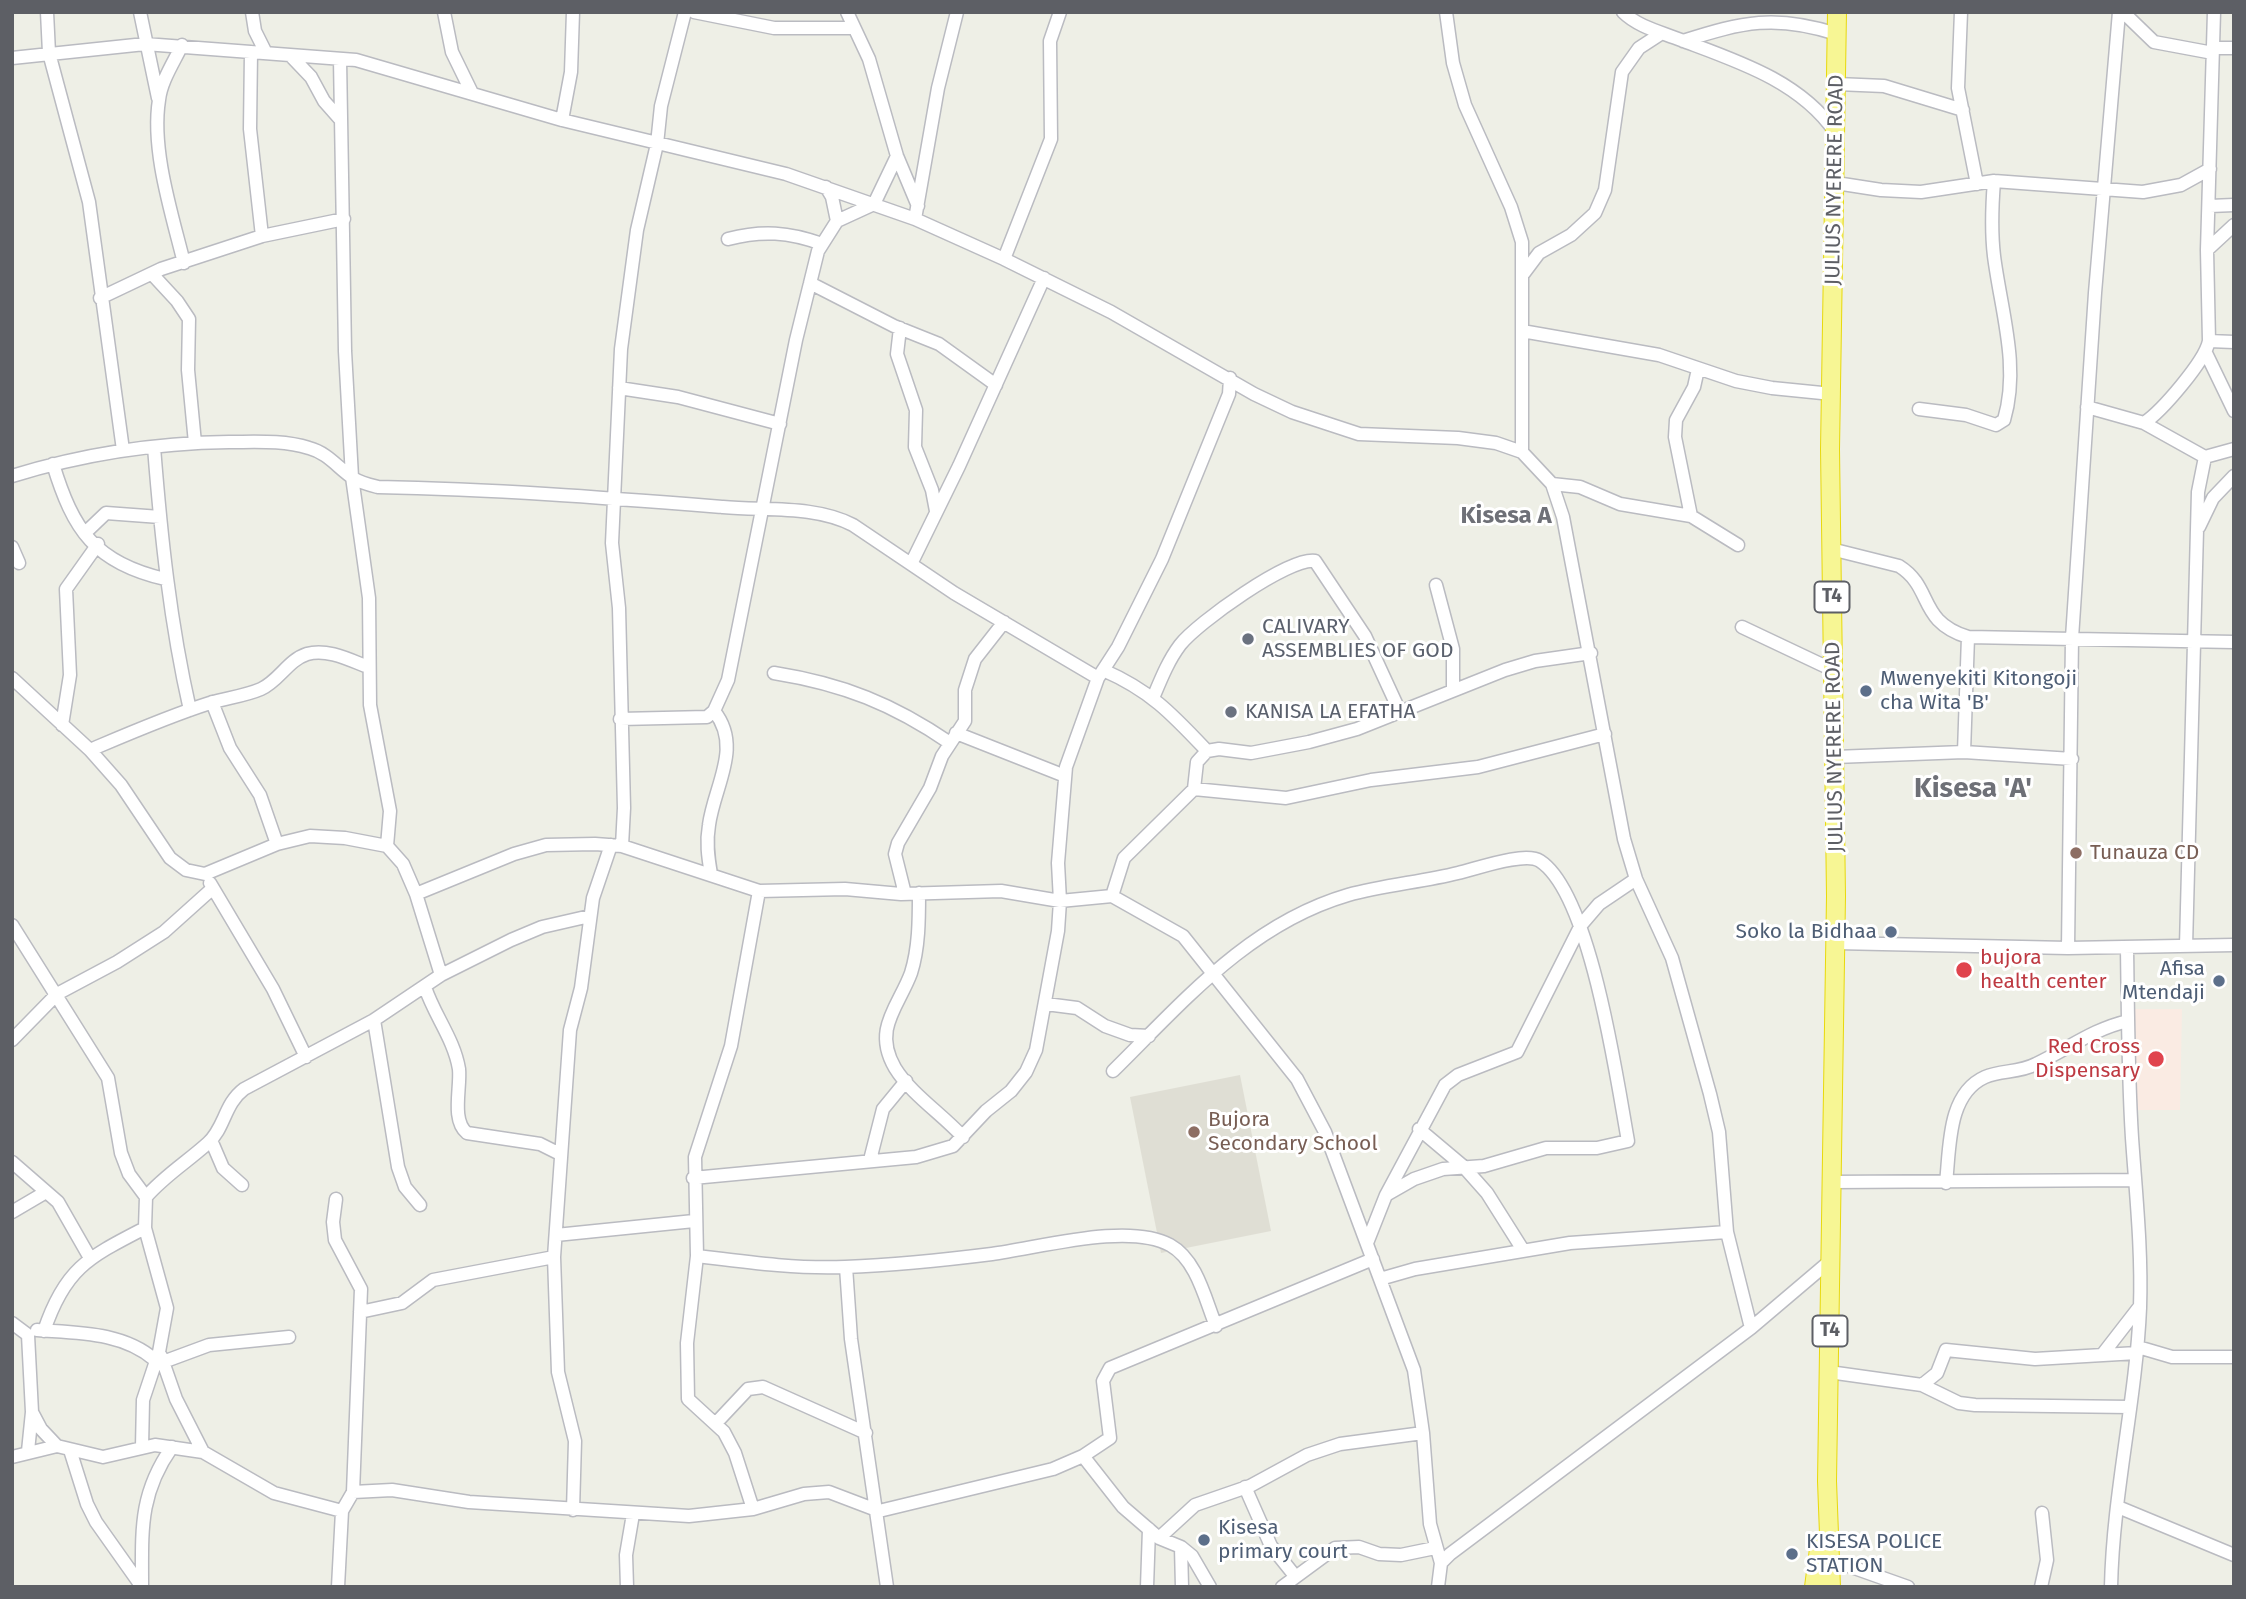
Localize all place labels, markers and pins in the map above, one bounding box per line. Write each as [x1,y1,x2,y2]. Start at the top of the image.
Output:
place label: CALIVARY ASSEMBLIES OF GOD [1262,614,1453,664]
marker: CALIVARY ASSEMBLIES OF GOD [1240,631,1256,647]
place label: Mwenyekiti Kitongoji cha Wita 'B' [1880,666,2077,716]
marker: Mwenyekiti Kitongoji cha Wita 'B' [1858,683,1874,699]
place label: KANISA LA EFATHA [1245,699,1416,725]
marker: KANISA LA EFATHA [1223,704,1239,720]
place label: Tunauza CD [2090,840,2199,866]
marker: Tunauza CD [2068,845,2084,861]
place label: Soko la Bidhaa [1736,919,1877,945]
marker: Soko la Bidhaa [1883,924,1899,940]
place label: bujora health center [1980,945,2107,995]
place label: Afisa Mtendaji [2122,956,2205,1006]
marker: bujora health center [1954,960,1974,980]
marker: Afisa Mtendaji [2211,973,2227,989]
place label: Red Cross Dispensary [2035,1034,2140,1084]
marker: Red Cross Dispensary [2146,1049,2166,1069]
place label: Bujora Secondary School [1208,1107,1378,1157]
marker: Bujora Secondary School [1186,1124,1202,1140]
place label: Kisesa primary court [1218,1515,1348,1565]
place label: KISESA POLICE STATION [1806,1529,1942,1579]
marker: Kisesa primary court [1196,1532,1212,1548]
marker: KISESA POLICE STATION [1784,1546,1800,1562]

